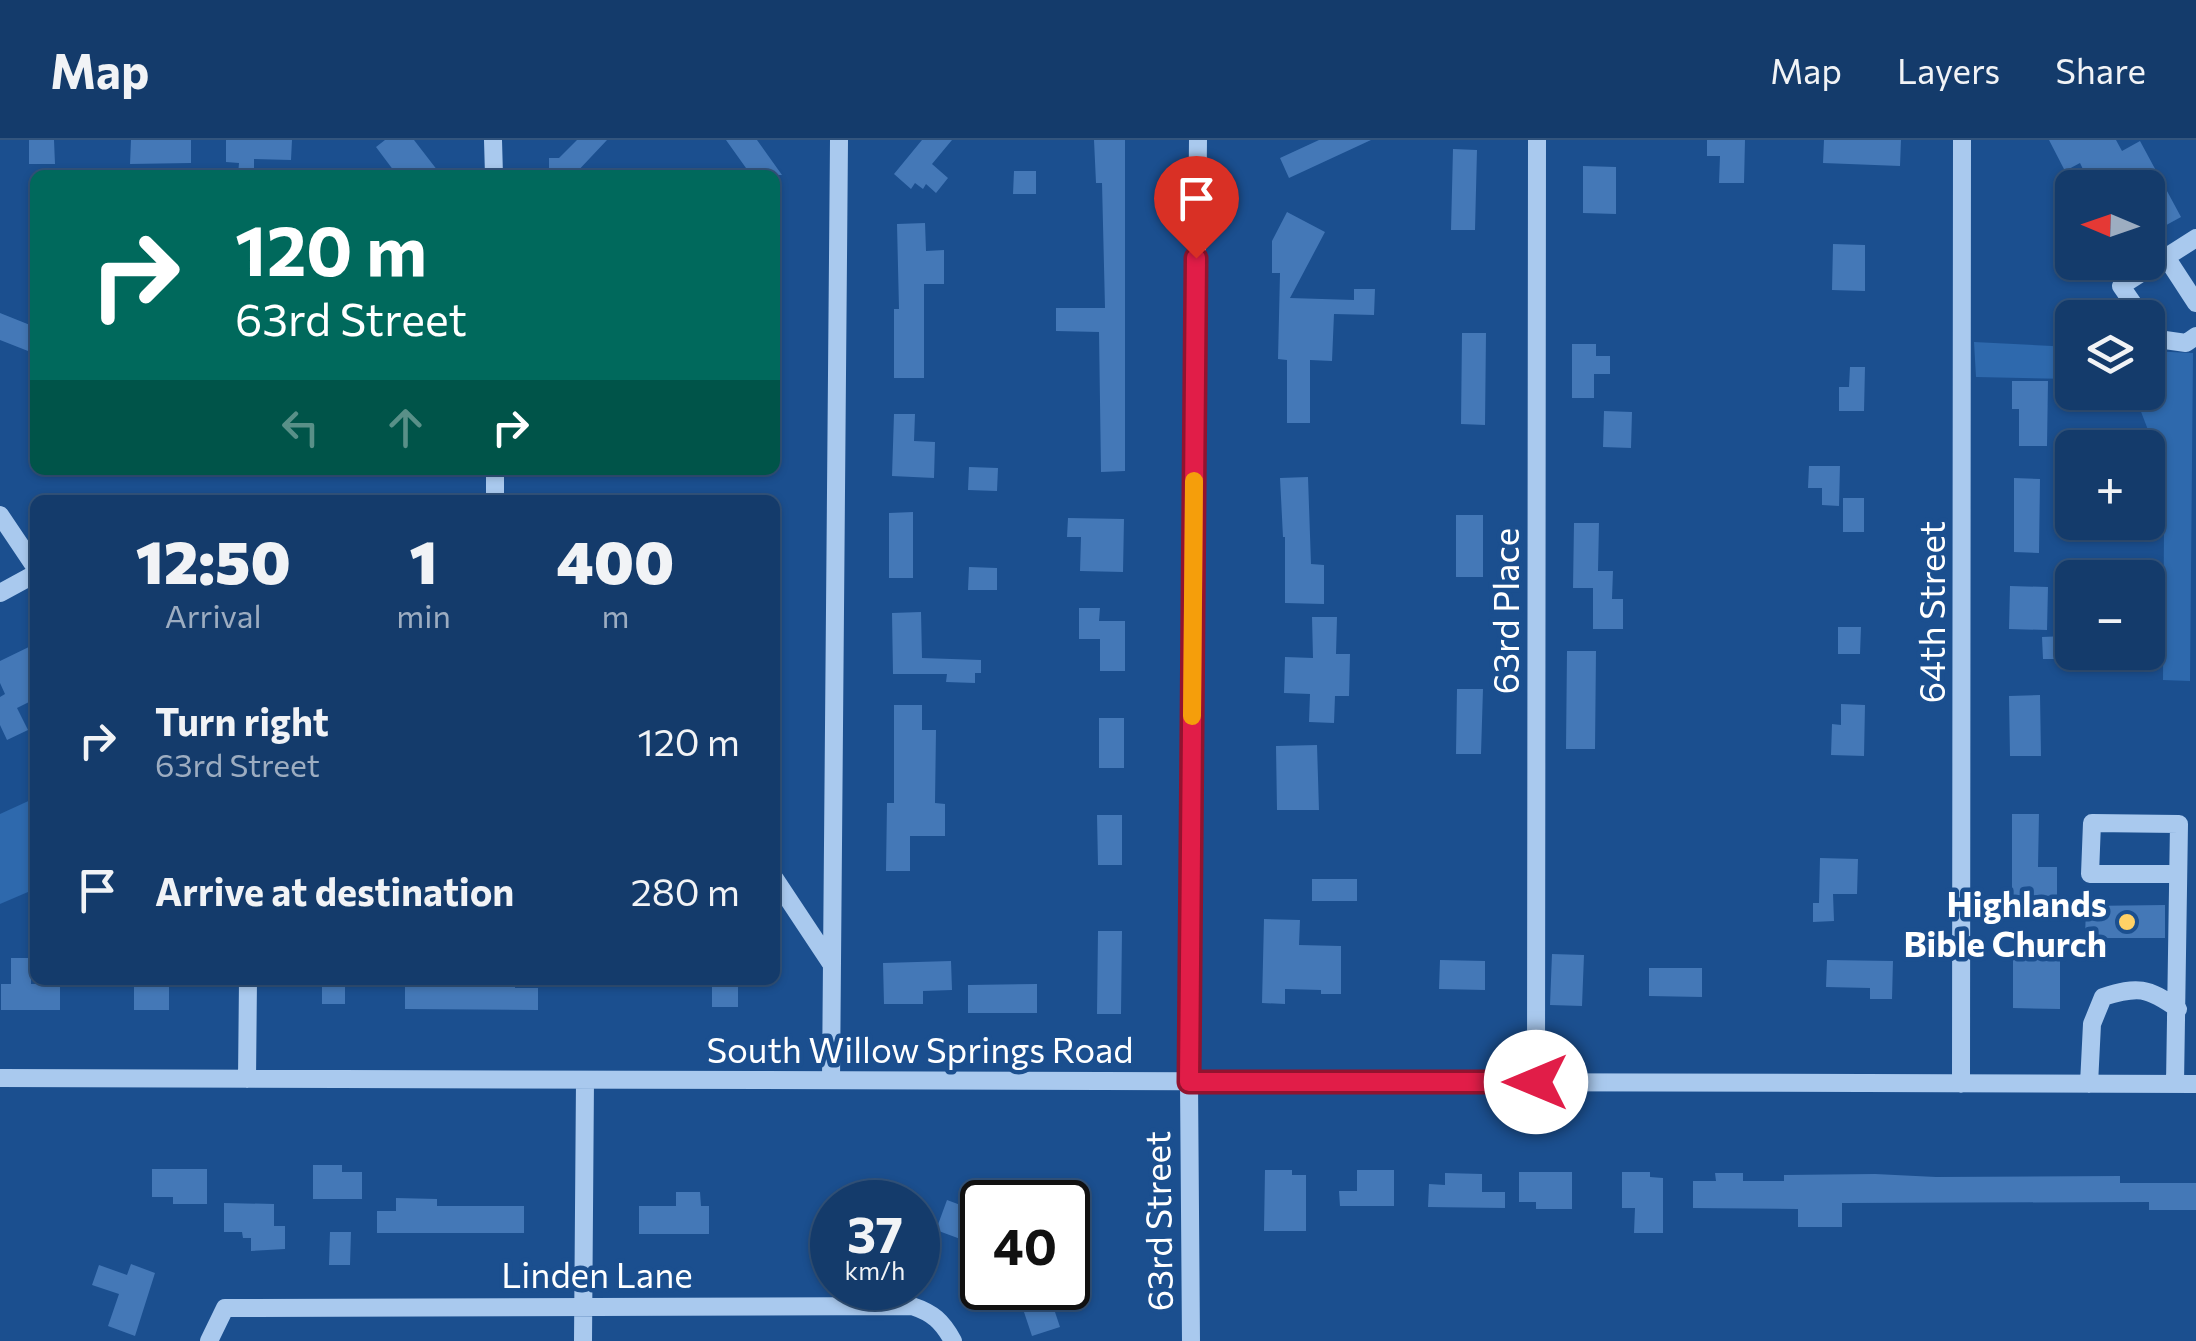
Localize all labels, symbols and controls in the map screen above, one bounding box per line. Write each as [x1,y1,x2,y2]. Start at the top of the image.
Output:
text: Map [50,40,149,99]
text: Map [1770,48,1842,91]
text: Layers [1897,48,2000,91]
text: Share [2055,48,2146,91]
pin [1154,156,1239,259]
north arrow [2055,170,2165,280]
map controls [2055,170,2165,670]
icon: arrive [1169,171,1224,226]
text: 120 m [235,205,427,290]
icon: right [70,210,200,340]
text: 63rd Street [235,290,467,345]
button: layers [2055,300,2165,410]
icon: left [273,400,328,455]
icon: ahead [378,400,433,455]
icon: right [483,400,538,455]
button: + [2055,430,2165,540]
street label: 64th Street [1909,521,1952,703]
text: 12:50 [136,523,291,596]
text: 1 [410,523,438,596]
text: 400 [556,523,674,596]
street label: 63rd Place [1483,528,1526,694]
button: − [2055,560,2165,670]
text: Arrival [165,595,262,635]
text: min [396,595,451,635]
text: m [601,595,629,635]
text: Turn right [155,697,329,744]
icon: right [70,713,125,768]
text: 120 m [638,717,740,764]
text: 63rd Street [155,744,320,784]
icon: arrive [70,863,125,918]
text: Arrive at destination [155,867,514,914]
text: 280 m [631,867,740,914]
place label: Highlands Bible Church [1903,881,2107,964]
marker: Highlands Bible Church [2116,911,2138,933]
street label: South Willow Springs Road [706,1027,1134,1070]
position arrow [1484,1030,1588,1134]
street label: 63rd Street [1134,1130,1180,1312]
speed limit sign: 40 [960,1180,1090,1310]
text: 37 [847,1202,903,1263]
street label: Linden Lane [501,1252,693,1295]
text: km/h [845,1255,905,1285]

